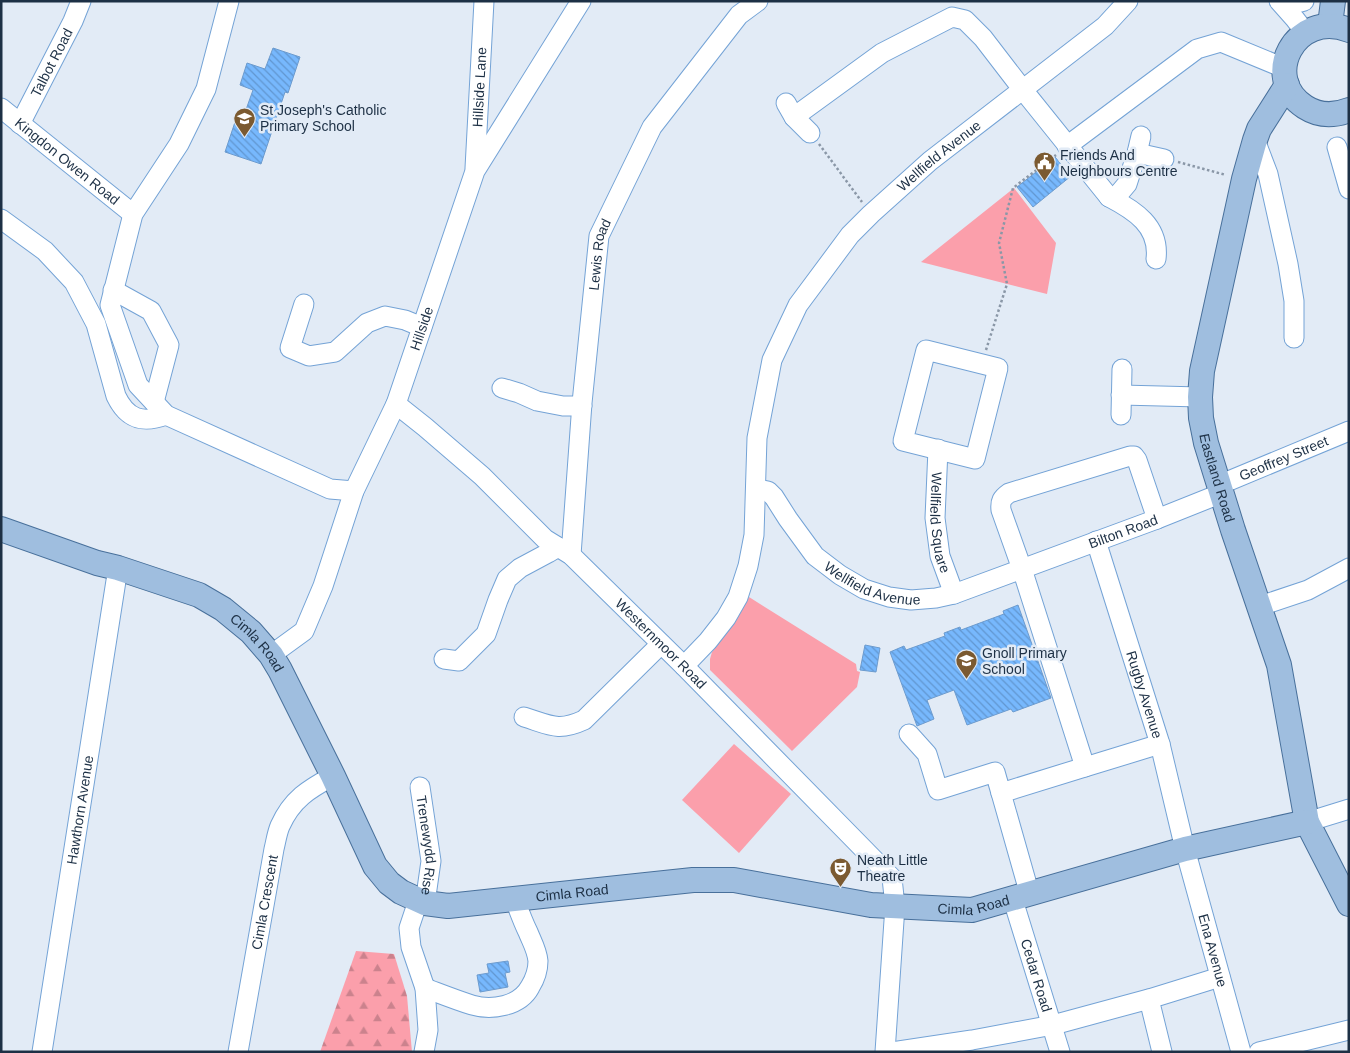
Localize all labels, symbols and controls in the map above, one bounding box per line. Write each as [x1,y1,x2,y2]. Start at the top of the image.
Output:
street label: Talbot Road [27,26,76,100]
street label: Hillside Lane [469,46,490,128]
place label: St Joseph's Catholic Primary School [260,102,386,134]
school or university icon: St Joseph's Catholic Primary School [232,106,256,137]
street label: Kingdon Owen Road [12,114,123,208]
street label: Wellfield Avenue [894,117,984,195]
place label: Friends And Neighbours Centre [1060,147,1178,179]
public building icon: Friends And Neighbours Centre [1032,151,1056,182]
street label: Lewis Road [585,216,614,291]
street label: Hillside [407,304,437,352]
street label: Eastland Road [1196,432,1238,524]
street label: Geoffrey Street [1237,433,1331,484]
street label: Wellfield Square [927,472,954,575]
street label: Bilton Road [1086,511,1160,552]
street label: Wellfield Avenue [821,558,921,608]
street label: Westernmoor Road [612,595,710,692]
street label: Cimla Road [227,610,287,675]
place label: Gnoll Primary School [982,645,1067,677]
school or university icon: Gnoll Primary School [954,649,978,680]
street label: Rugby Avenue [1123,649,1166,741]
street label: Hawthorn Avenue [64,754,97,866]
street label: Trenewydd Rise [413,794,439,897]
place label: Neath Little Theatre [857,852,928,884]
street label: Cimla Crescent [248,854,281,951]
theatre icon: Neath Little Theatre [829,856,853,887]
street label: Cimla Road [535,881,609,905]
street label: Cimla Road [937,892,1011,918]
street label: Ena Avenue [1195,912,1231,989]
street label: Cedar Road [1018,937,1055,1014]

